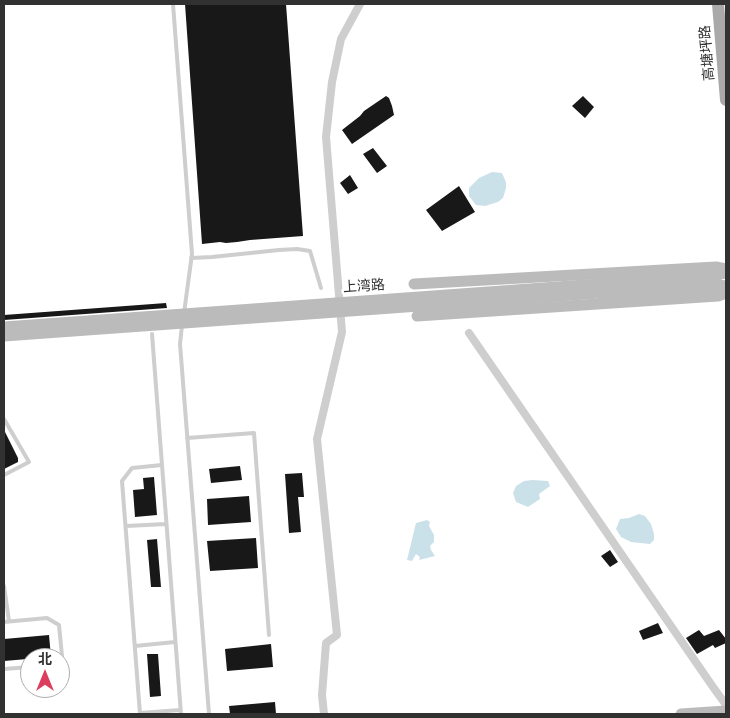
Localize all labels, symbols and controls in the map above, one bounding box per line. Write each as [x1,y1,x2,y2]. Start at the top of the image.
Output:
street label: 高塘坪路 [696,24,718,82]
street label: 上湾路 [342,276,386,296]
north arrow [20,648,70,698]
text: 北 [38,651,52,667]

